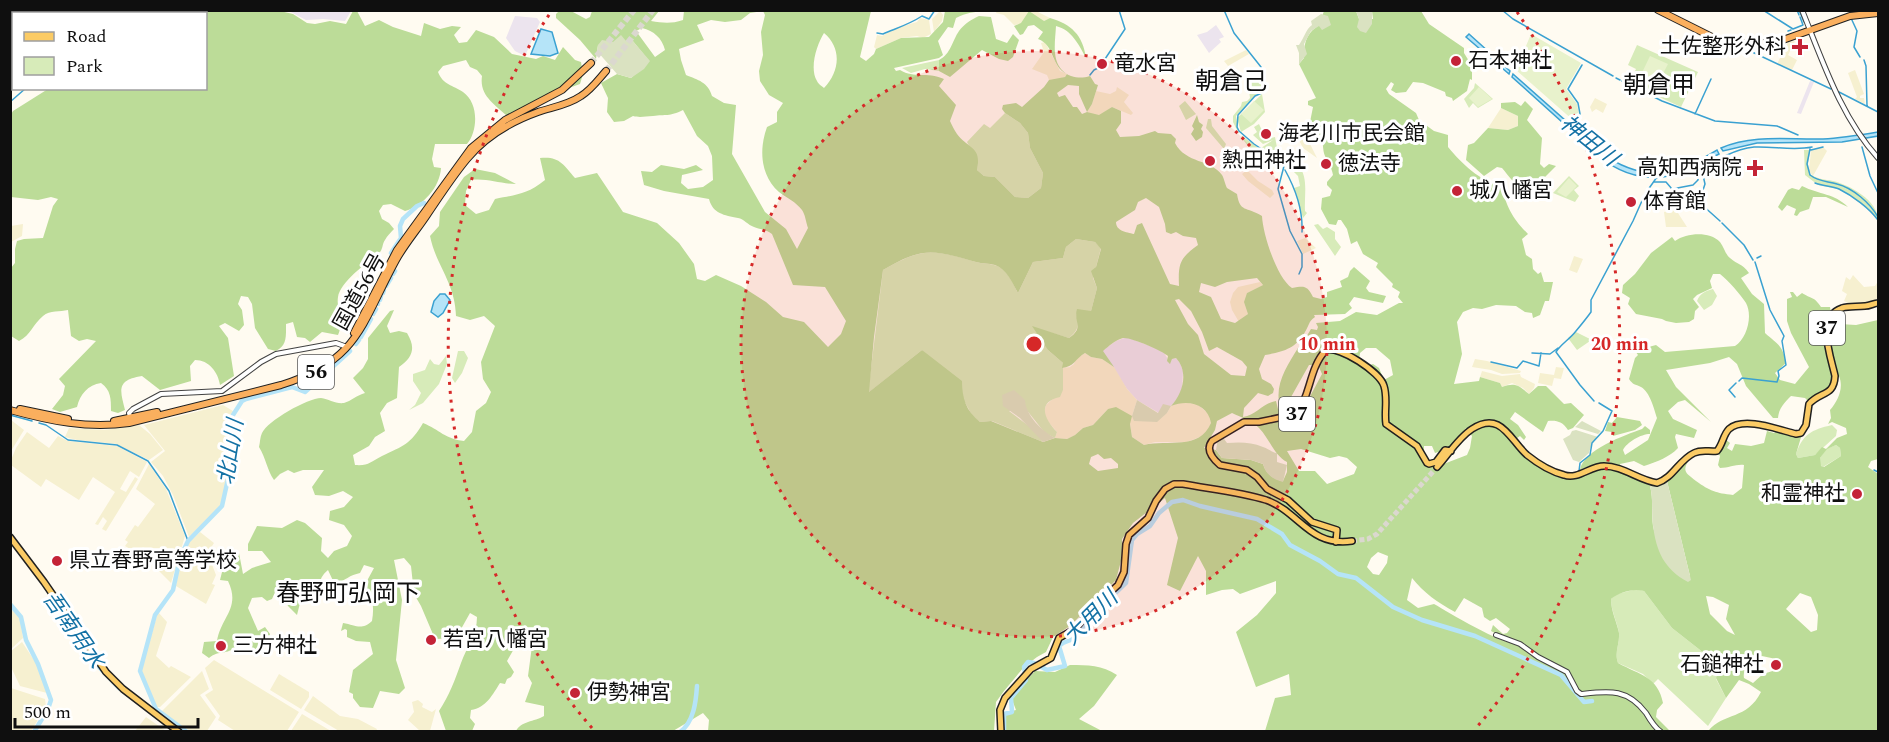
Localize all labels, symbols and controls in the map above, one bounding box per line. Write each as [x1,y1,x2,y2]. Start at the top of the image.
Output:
legend [12,12,207,90]
text: Road [66,23,107,50]
place label: 土佐整形外科 [1660,31,1786,63]
marker: 土佐整形外科 [1791,38,1809,56]
place label: 石本神社 [1468,45,1552,77]
place label: 竜水宮 [1114,48,1177,80]
text: Park [66,53,103,80]
marker: 石本神社 [1449,54,1463,68]
marker: 竜水宮 [1095,57,1109,71]
district label: 朝倉己 [1195,64,1267,100]
district label: 朝倉甲 [1623,68,1695,104]
water label: 神田川 [1553,107,1627,176]
place label: 海老川市民会館 [1278,118,1425,150]
marker: 海老川市民会館 [1259,127,1273,141]
place label: 熱田神社 [1222,145,1306,177]
place label: 徳法寺 [1338,148,1401,180]
place label: 高知西病院 [1637,152,1742,184]
marker: 熱田神社 [1203,154,1217,168]
marker: 徳法寺 [1319,157,1333,171]
marker: 高知西病院 [1746,159,1764,177]
place label: 城八幡宮 [1469,175,1553,207]
marker: 城八幡宮 [1450,184,1464,198]
place label: 体育館 [1643,186,1706,218]
marker: 体育館 [1624,195,1638,209]
street label: 国道56号 [326,248,394,336]
road number: 37 [1809,311,1845,345]
text: 10 min [1298,331,1356,358]
text: 20 min [1591,331,1649,358]
centre of rings [1024,334,1044,354]
road number: 56 [298,355,334,389]
road number: 37 [1279,397,1315,431]
water label: 北山川 [210,415,253,487]
place label: 和霊神社 [1761,478,1845,510]
marker: 和霊神社 [1850,487,1864,501]
place label: 県立春野高等学校 [69,545,237,577]
marker: 県立春野高等学校 [50,554,64,568]
district label: 春野町弘岡下 [276,576,420,612]
water label: 大用川 [1056,582,1127,653]
water label: 吾南用水 [34,584,113,677]
place label: 若宮八幡宮 [443,624,548,656]
place label: 三方神社 [233,630,317,662]
marker: 若宮八幡宮 [424,633,438,647]
marker: 三方神社 [214,639,228,653]
place label: 石鎚神社 [1680,649,1764,681]
marker: 石鎚神社 [1769,658,1783,672]
place label: 伊勢神宮 [587,677,671,709]
marker: 伊勢神宮 [568,686,582,700]
scale bar [15,691,198,729]
text: 500 m [24,699,71,726]

